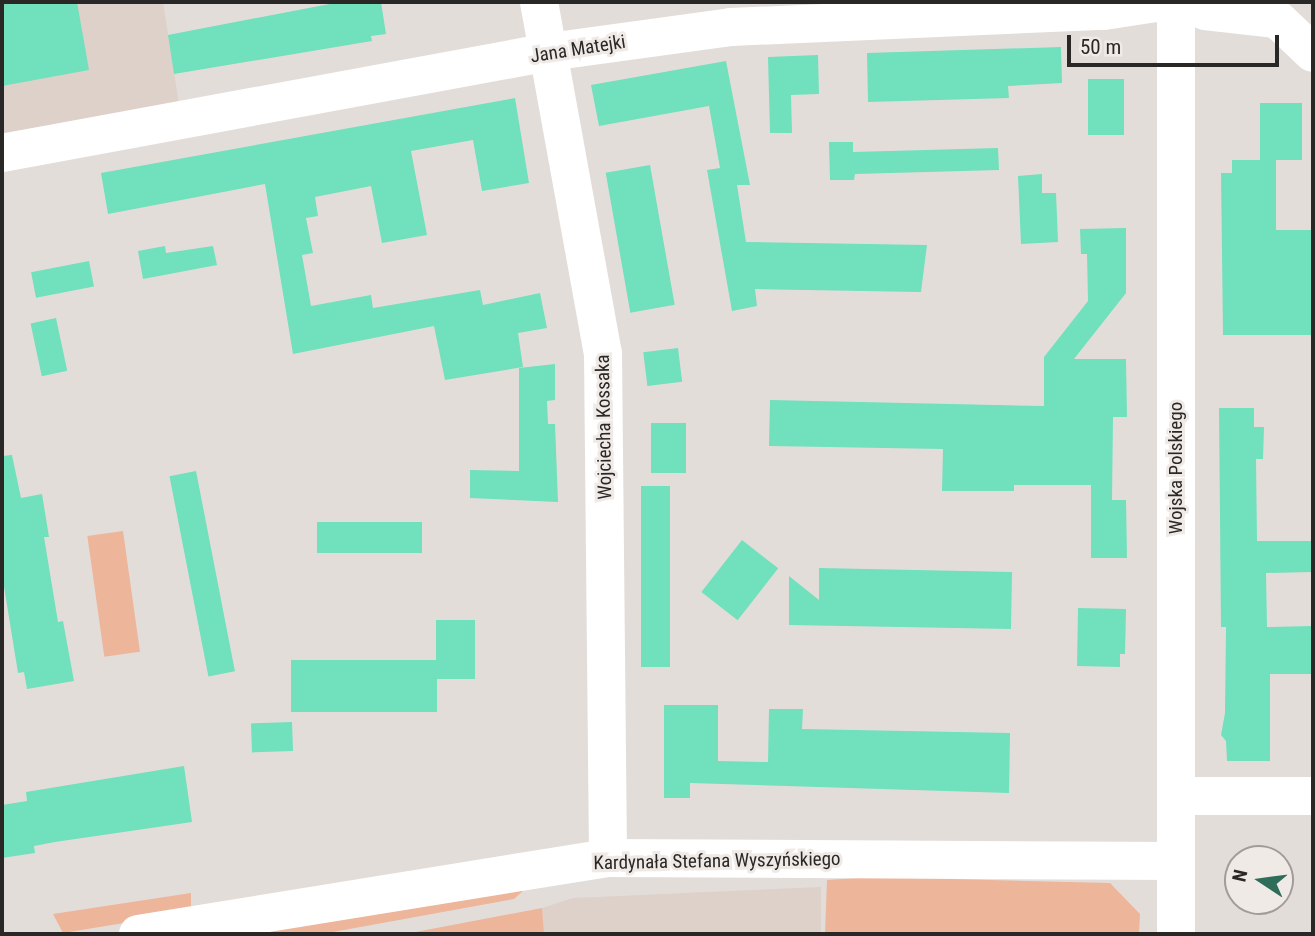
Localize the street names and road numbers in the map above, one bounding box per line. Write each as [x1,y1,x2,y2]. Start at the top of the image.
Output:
street label: Jana Matejki [529,30,627,68]
street label: Wojciecha Kossaka [591,354,617,500]
street label: Wojska Polskiego [1165,402,1187,534]
street label: Kardynała Stefana Wyszyńskiego [593,847,841,875]

